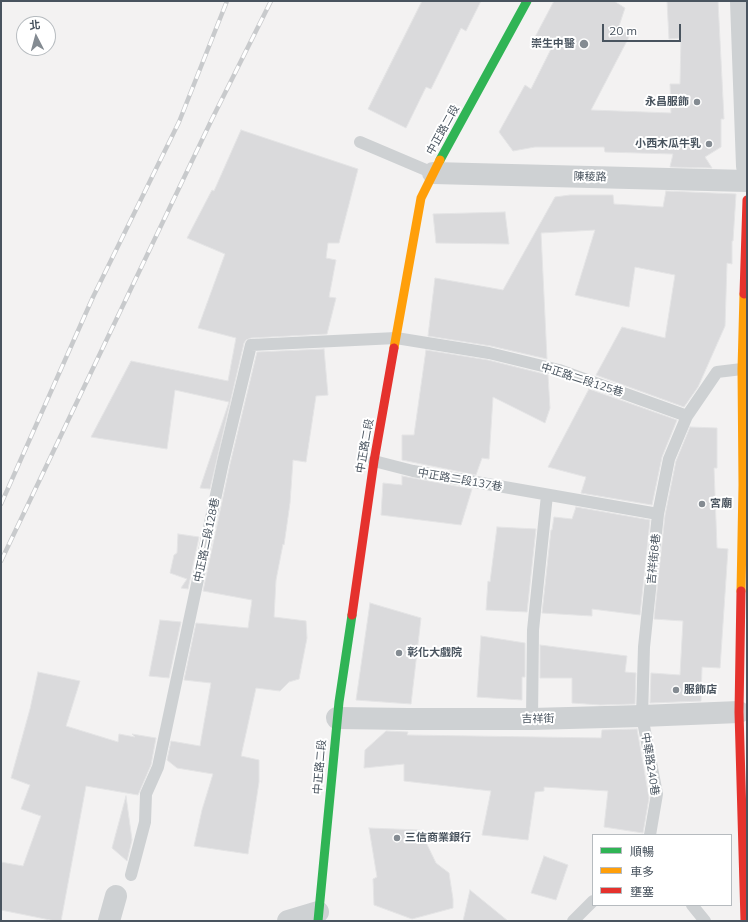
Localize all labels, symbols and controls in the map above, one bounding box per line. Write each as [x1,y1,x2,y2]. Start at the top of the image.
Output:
north arrow [16,16,56,56]
scale bar [604,16,683,42]
text: 北 [29,18,41,33]
text: 20 m [609,23,637,38]
place label: 崇生中醫 [531,37,575,51]
marker: 崇生中醫 [578,38,590,50]
place label: 永昌服飾 [645,95,689,109]
marker: 永昌服飾 [692,97,702,107]
street label: 中正路二段 [424,103,462,157]
place label: 小西木瓜牛乳 [635,137,701,151]
marker: 小西木瓜牛乳 [704,139,714,149]
street label: 陳稜路 [573,170,607,184]
street label: 中正路二段125巷 [539,360,625,400]
street label: 中正路二段 [354,418,376,474]
street label: 中正路二段137巷 [417,466,503,494]
street label: 中正路二段128巷 [192,497,222,583]
place label: 宮廟 [710,497,732,511]
marker: 宮廟 [697,499,707,509]
street label: 吉祥街8巷 [645,533,663,585]
place label: 彰化大戲院 [407,646,462,660]
marker: 彰化大戲院 [394,648,404,658]
place label: 服飾店 [684,683,717,697]
marker: 服飾店 [671,685,681,695]
street label: 吉祥街 [521,712,555,726]
street label: 中華路240巷 [638,731,662,797]
street label: 中正路二段 [311,739,329,795]
place label: 三信商業銀行 [405,831,471,845]
marker: 三信商業銀行 [392,833,402,843]
legend [592,834,732,906]
text: 順暢 [630,844,654,859]
text: 車多 [630,864,654,879]
text: 壅塞 [630,884,654,899]

